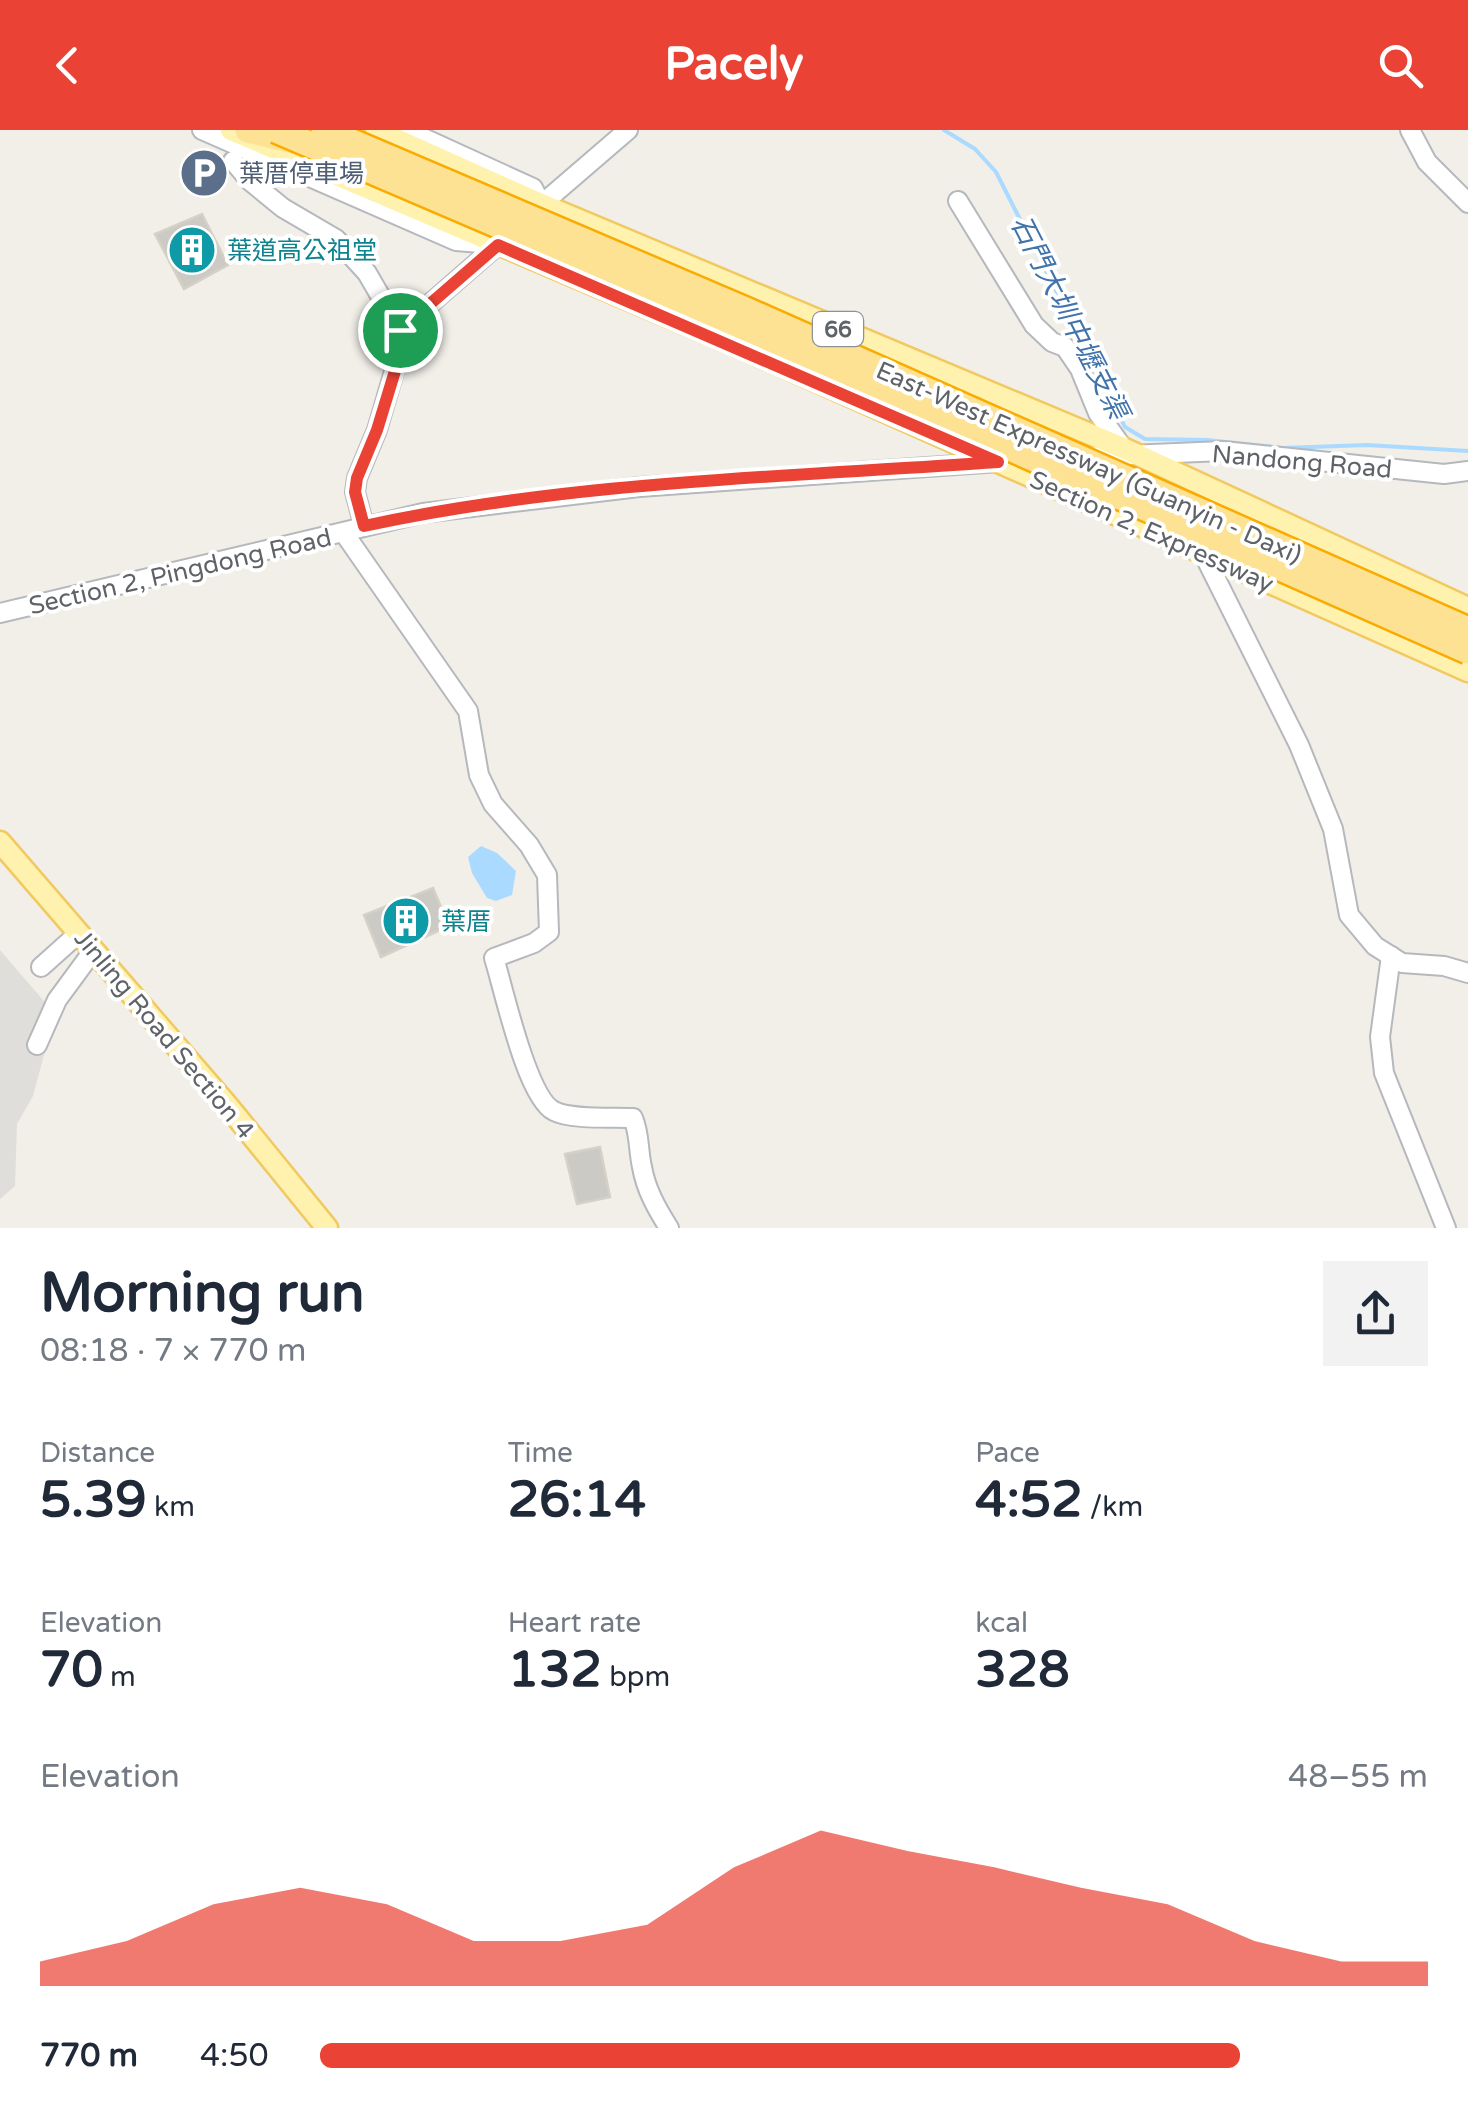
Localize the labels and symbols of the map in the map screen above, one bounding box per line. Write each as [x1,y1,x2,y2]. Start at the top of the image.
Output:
parking icon: 葉厝停車場 [178,147,230,199]
place label: 葉厝停車場 [239,159,364,189]
water label: 石門大圳中壢支渠 [1003,210,1137,429]
building icon: 葉道高公祖堂 [166,224,218,276]
place label: 葉道高公祖堂 [227,236,377,266]
pin [358,288,443,373]
road number: 66 [813,312,863,346]
street label: East-West Expressway (Guanyin - Daxi) [871,355,1306,571]
street label: Nandong Road [1211,439,1393,485]
street label: Section 2, Expressway [1025,465,1278,599]
street label: Section 2, Pingdong Road [26,523,334,621]
building icon: 葉厝 [380,895,432,947]
place label: 葉厝 [441,907,491,937]
street label: Jinling Road Section 4 [68,924,260,1145]

